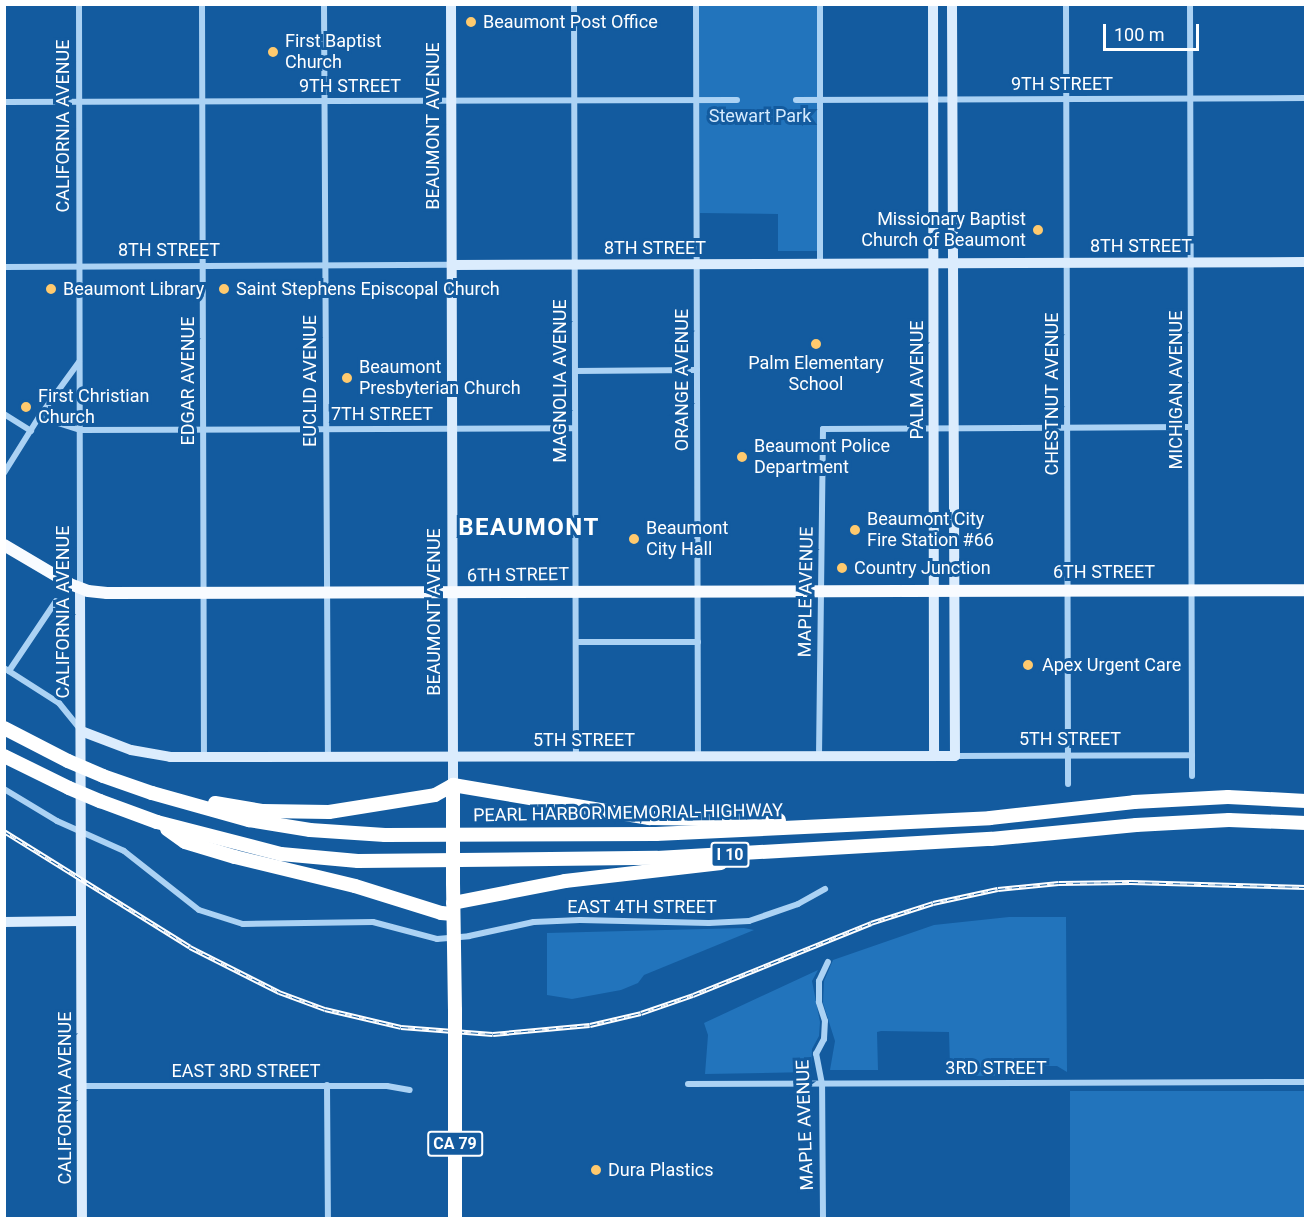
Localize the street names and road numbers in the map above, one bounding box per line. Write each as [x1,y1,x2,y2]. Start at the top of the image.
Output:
street label: CALIFORNIA AVENUE [52,40,74,212]
street label: BEAUMONT AVENUE [422,42,444,210]
street label: 9TH STREET [1011,73,1113,95]
street label: 9TH STREET [299,75,401,97]
street label: 8TH STREET [1090,235,1192,257]
street label: 8TH STREET [604,237,706,259]
street label: 8TH STREET [118,239,220,261]
street label: MAGNOLIA AVENUE [549,299,571,463]
street label: ORANGE AVENUE [671,309,693,451]
street label: MICHIGAN AVENUE [1165,311,1187,469]
street label: CHESTNUT AVENUE [1041,312,1063,476]
street label: EUCLID AVENUE [299,315,321,447]
street label: EDGAR AVENUE [177,316,199,446]
street label: PALM AVENUE [906,320,928,440]
street label: 7TH STREET [331,403,433,425]
street label: CALIFORNIA AVENUE [52,526,74,698]
street label: MAPLE AVENUE [794,526,818,658]
street label: BEAUMONT AVENUE [423,528,445,696]
street label: 6TH STREET [1053,561,1155,583]
street label: 6TH STREET [467,563,569,587]
street label: 5TH STREET [1019,728,1121,750]
street label: 5TH STREET [533,729,635,751]
street label: PEARL HARBOR MEMORIAL HIGHWAY [473,799,783,827]
road number: I 10 [709,842,751,868]
street label: EAST 4TH STREET [567,896,717,918]
street label: CALIFORNIA AVENUE [54,1012,76,1184]
street label: 3RD STREET [945,1057,1047,1079]
street label: MAPLE AVENUE [792,1059,818,1191]
street label: EAST 3RD STREET [171,1060,321,1082]
road number: CA 79 [426,1131,484,1157]

